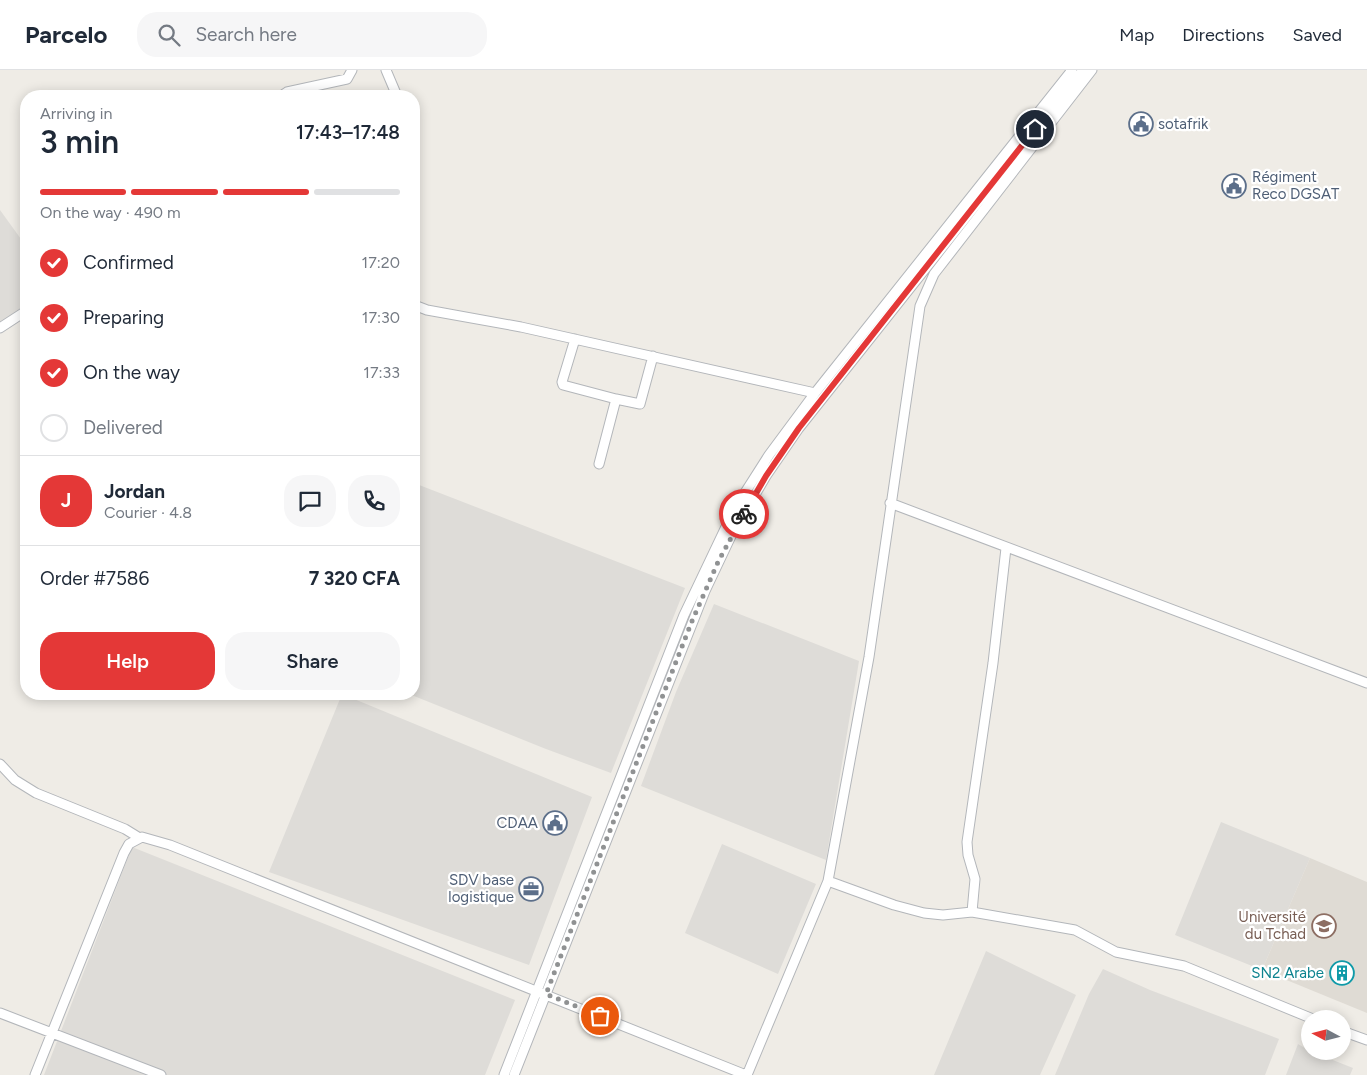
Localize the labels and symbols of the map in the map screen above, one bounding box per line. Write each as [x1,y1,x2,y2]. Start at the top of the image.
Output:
pin [1014,108,1056,150]
public building icon: sotafrik [1128,111,1154,137]
place label: sotafrik [1158,115,1209,133]
place label: Régiment Reco DGSAT [1252,168,1340,203]
public building icon: Régiment Reco DGSAT [1221,173,1247,199]
courier [719,489,769,539]
public building icon: CDAA [542,810,568,836]
place label: CDAA [497,814,538,832]
place label: SDV base logistique [448,871,514,906]
office icon: SDV base logistique [518,876,544,902]
place label: Université du Tchad [1238,908,1306,943]
school or university icon: Université du Tchad [1311,913,1337,939]
building icon: SN2 Arabe [1329,960,1355,986]
place label: SN2 Arabe [1251,964,1324,982]
pin [579,995,621,1037]
north arrow [1301,1010,1351,1060]

